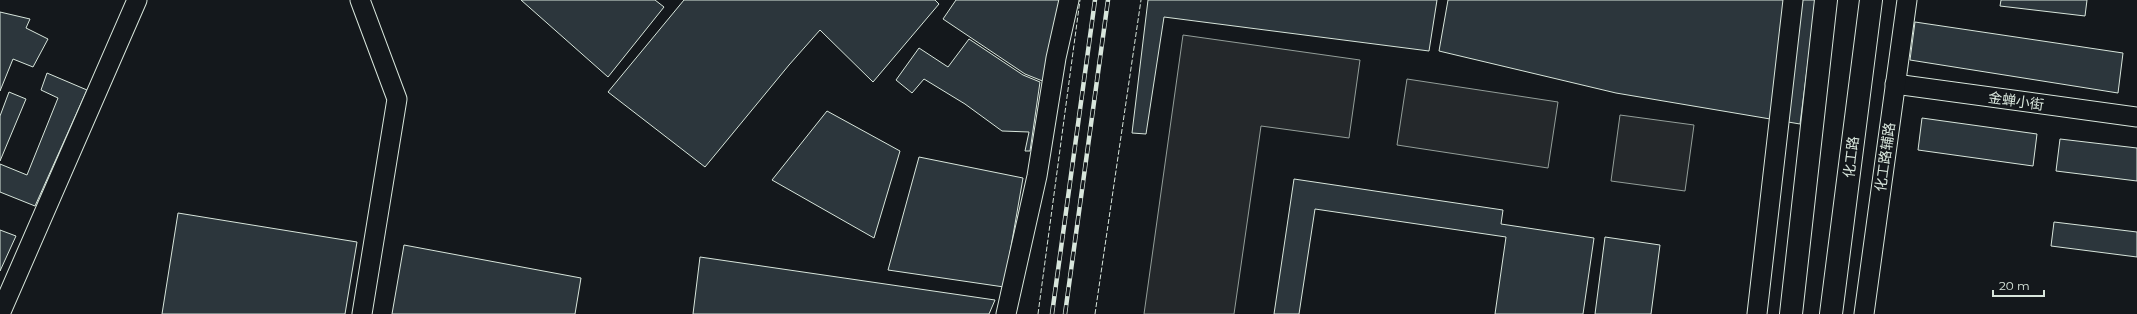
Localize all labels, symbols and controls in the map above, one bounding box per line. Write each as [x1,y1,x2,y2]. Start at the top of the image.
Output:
street label: 金蝉小街 [1987,88,2045,114]
street label: 化工路辅路 [1871,121,1899,193]
street label: 化工路 [1840,135,1862,179]
scale bar [1993,272,2044,298]
text: 20 m [1999,278,2030,293]

